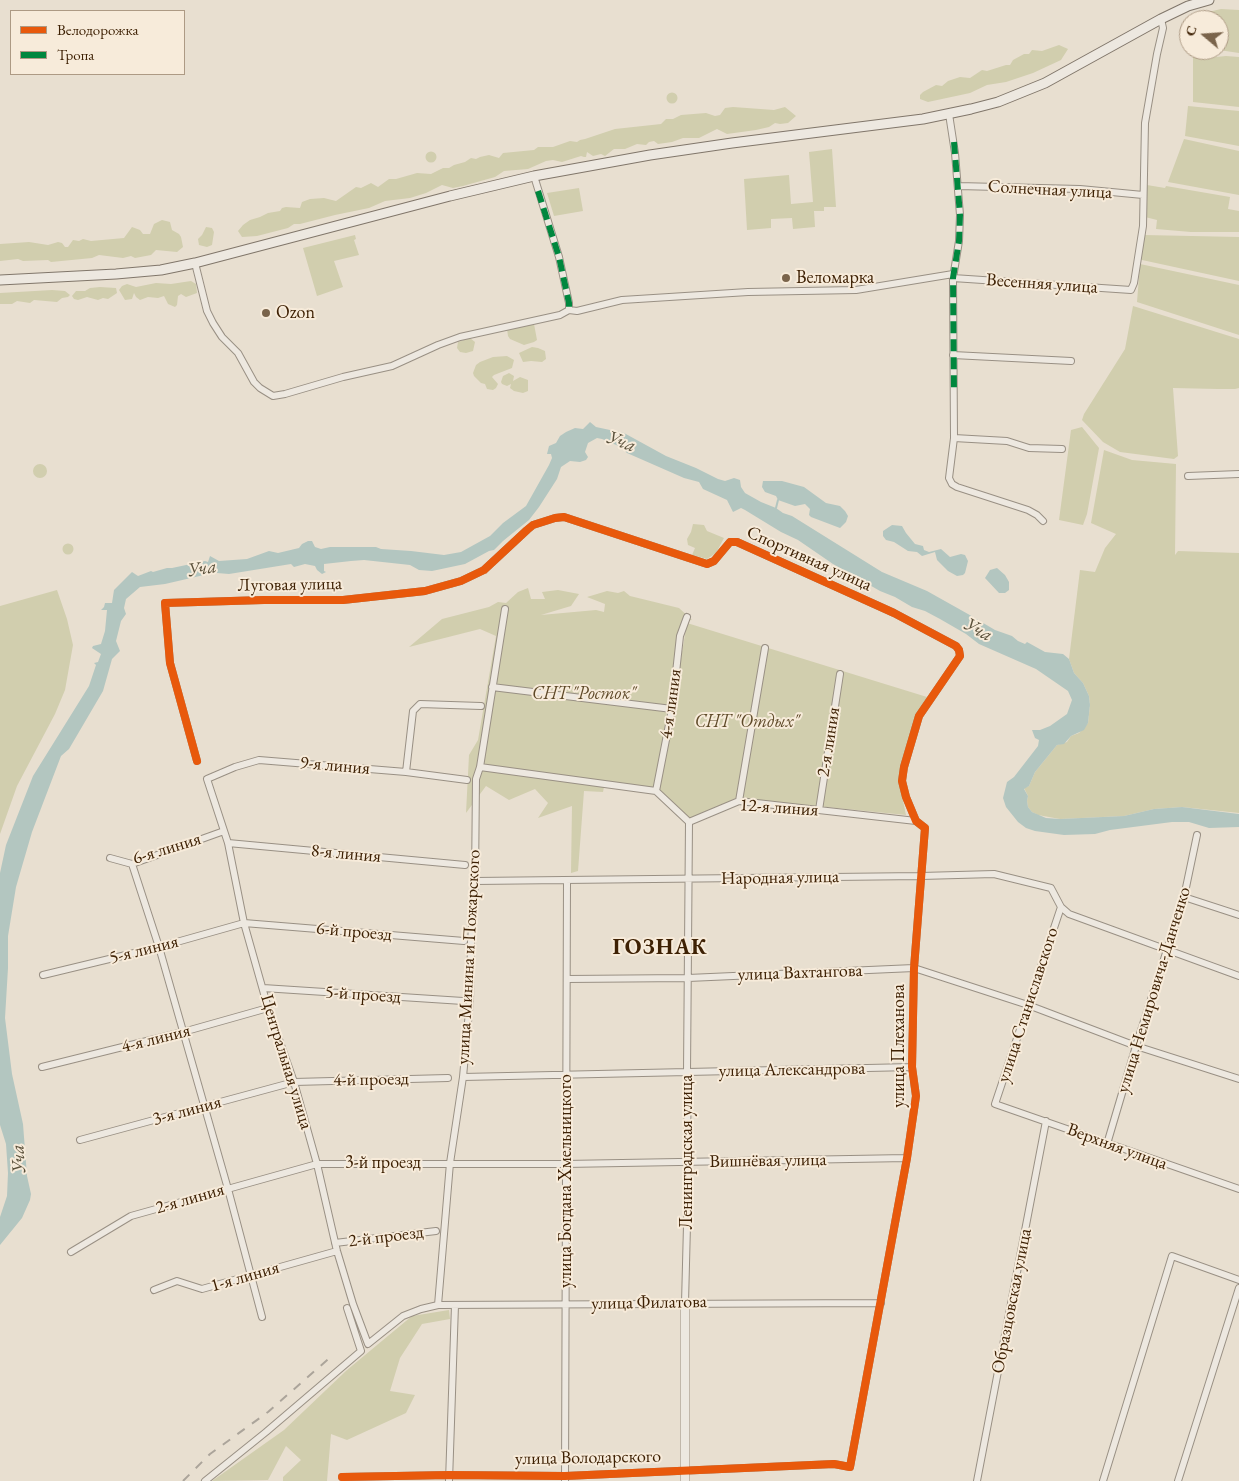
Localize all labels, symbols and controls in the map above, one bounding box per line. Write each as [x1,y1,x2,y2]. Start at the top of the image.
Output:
legend [10,10,185,75]
north arrow [1179,10,1229,60]
text: Велодорожка [57,20,138,39]
text: С [1181,23,1201,38]
text: Тропа [57,45,94,64]
street label: Солнечная улица [987,176,1113,204]
place label: Веломарка [796,267,874,289]
street label: Весенняя улица [985,269,1099,299]
marker: Веломарка [780,272,792,284]
place label: Ozon [276,302,315,324]
marker: Ozon [260,307,272,319]
water label: Уча [603,426,639,458]
street label: Спортивная улица [743,522,875,596]
water label: Уча [186,556,218,582]
street label: Луговая улица [238,573,342,597]
water label: Уча [960,613,996,647]
street label: 4-я линия [655,668,687,740]
park label: СНТ "Росток" [532,683,636,705]
street label: 2-я линия [813,706,845,778]
park label: СНТ "Отдых" [695,711,799,733]
street label: 9-я линия [299,752,371,780]
street label: 12-я линия [739,794,819,822]
street label: 6-я линия [130,828,204,870]
street label: 8-я линия [310,840,382,868]
street label: улица Минина и Пожарского [453,849,485,1065]
street label: Народная улица [721,866,839,890]
street label: улица Немировича-Данченко [1112,884,1196,1096]
street label: 6-й проезд [315,918,393,946]
street label: улица Станиславского [993,925,1063,1085]
street label: 5-я линия [107,931,181,969]
district label: ГОЗНАК [612,935,708,961]
street label: улица Вахтангова [737,960,863,986]
street label: 5-й проезд [324,982,402,1008]
street label: улица Плеханова [888,984,910,1108]
street label: Центральная улица [255,992,317,1132]
street label: 4-я линия [119,1020,193,1058]
street label: улица Александрова [718,1058,866,1082]
street label: 4-й проезд [333,1069,409,1091]
street label: улица Богдана Хмельницкого [555,1074,577,1288]
street label: Ленинградская улица [676,1074,698,1230]
street label: 3-я линия [150,1091,224,1131]
street label: Верхняя улица [1064,1119,1170,1175]
water label: Уча [7,1144,31,1174]
street label: Вишнёвая улица [709,1149,827,1173]
street label: 3-й проезд [345,1152,421,1174]
street label: 2-я линия [153,1179,227,1219]
street label: 2-й проезд [347,1222,425,1252]
street label: Образцовская улица [987,1227,1037,1375]
street label: 1-я линия [208,1257,282,1297]
street label: улица Филатова [591,1291,707,1315]
street label: улица Володарского [515,1446,661,1470]

